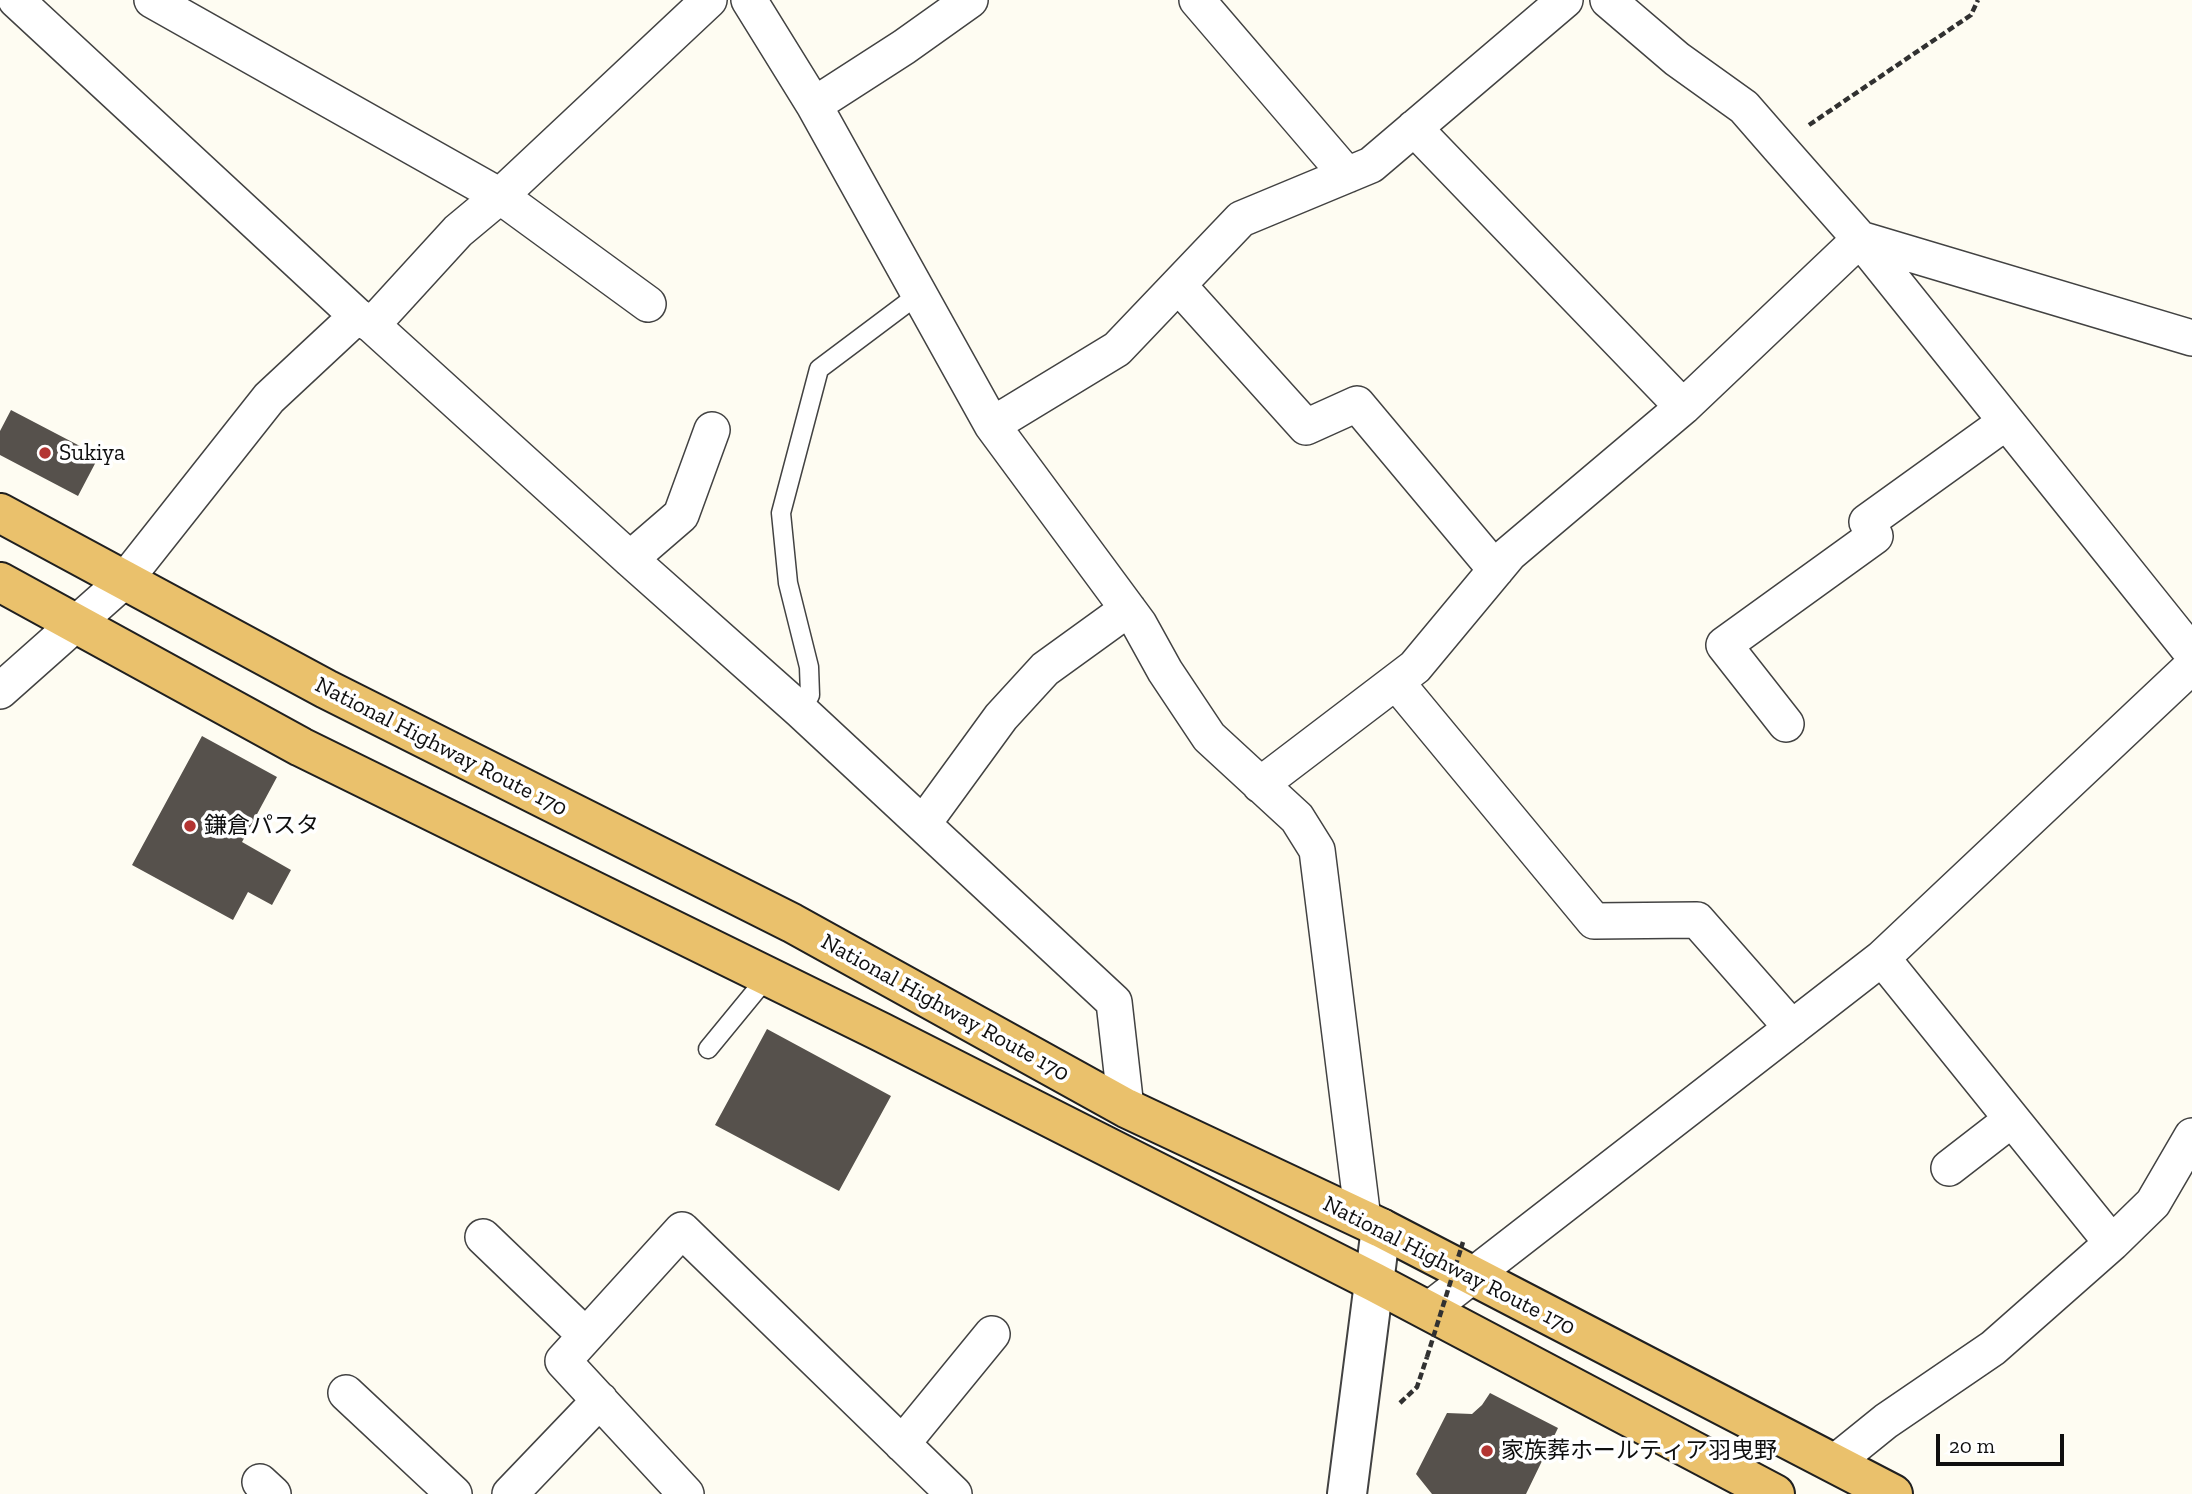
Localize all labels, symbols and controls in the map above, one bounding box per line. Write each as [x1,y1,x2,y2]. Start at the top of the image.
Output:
place label: Sukiya [59,439,125,467]
marker: Sukiya [37,445,53,461]
street label: National Highway Route 170 [310,671,572,823]
place label: 鎌倉パスタ [204,812,319,840]
marker: 鎌倉パスタ [182,818,198,834]
street label: National Highway Route 170 [816,928,1074,1088]
street label: National Highway Route 170 [1318,1190,1580,1342]
scale bar [1940,1420,2068,1464]
text: 20 m [1949,1433,1995,1458]
place label: 家族葬ホールティア羽曳野 [1501,1437,1777,1465]
marker: 家族葬ホールティア羽曳野 [1479,1443,1495,1459]

